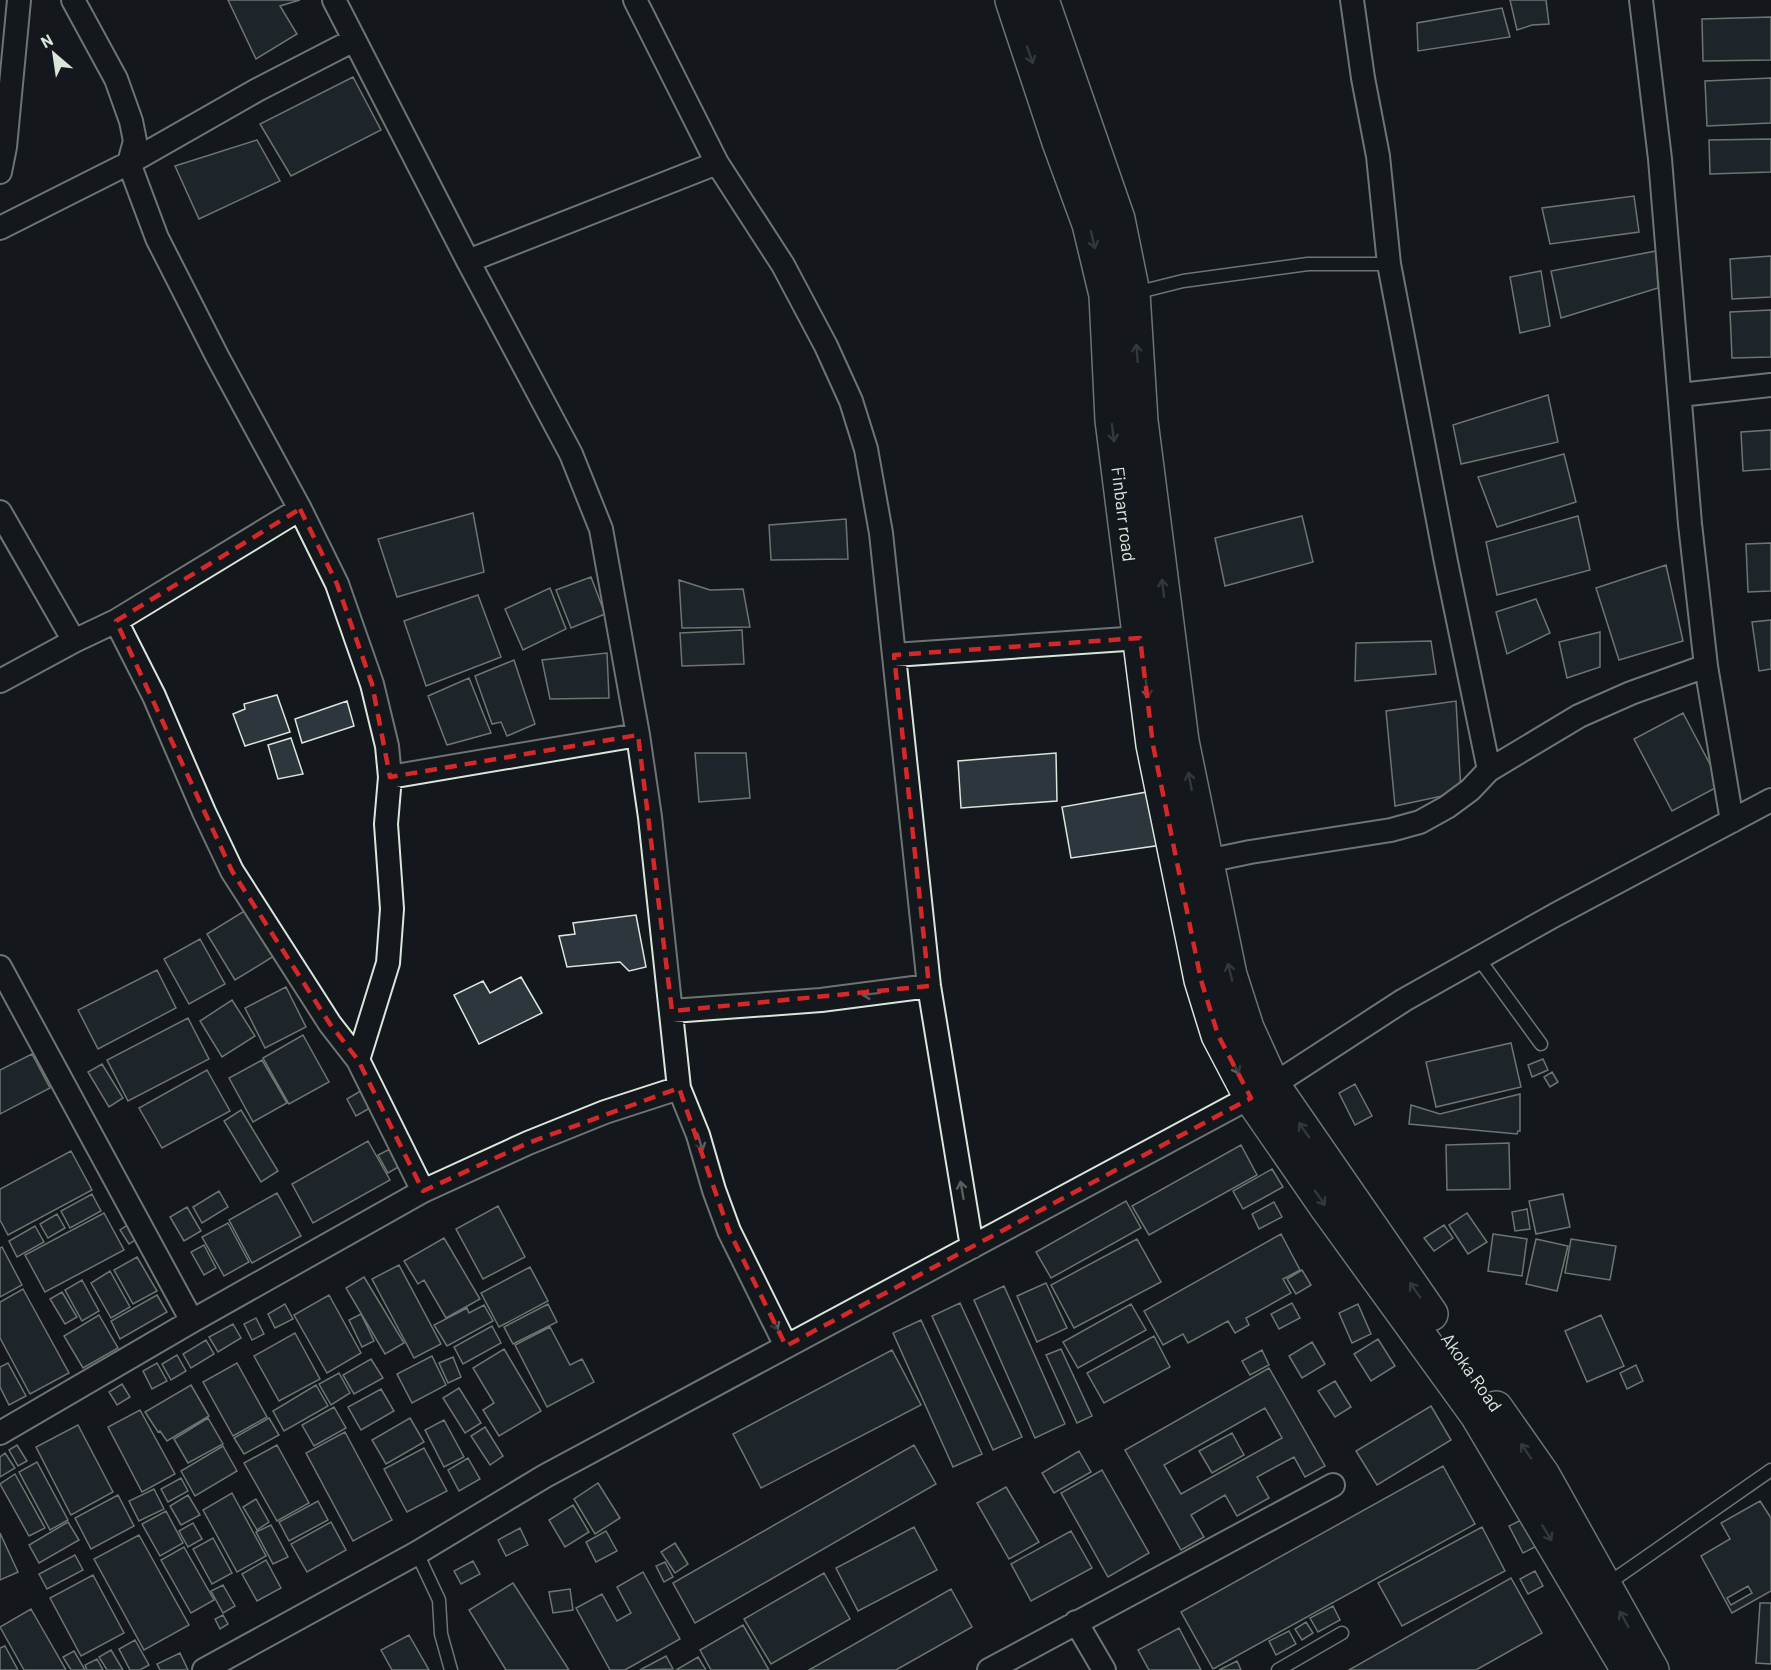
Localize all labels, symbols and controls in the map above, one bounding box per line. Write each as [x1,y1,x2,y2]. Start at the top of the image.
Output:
north arrow [24,24,84,84]
text: N [37,30,56,51]
one-way arrow [1026,46,1037,64]
one-way arrow [1088,230,1099,249]
one-way arrow [1132,343,1143,363]
one-way arrow [1108,423,1119,443]
street label: Finbarr road [1107,465,1141,563]
one-way arrow [1157,579,1168,599]
one-way arrow [1141,679,1152,699]
one-way arrow [1184,772,1195,792]
one-way arrow [1223,963,1235,982]
one-way arrow [862,988,882,999]
one-way arrow [1229,1057,1241,1075]
one-way arrow [1298,1122,1310,1138]
one-way arrow [695,1132,706,1151]
one-way arrow [956,1180,967,1200]
one-way arrow [1314,1189,1326,1205]
one-way arrow [1409,1283,1421,1299]
one-way arrow [768,1313,780,1330]
street label: Akoka Road [1437,1328,1507,1416]
one-way arrow [1520,1443,1532,1459]
one-way arrow [1541,1524,1553,1541]
one-way arrow [1618,1611,1630,1628]

